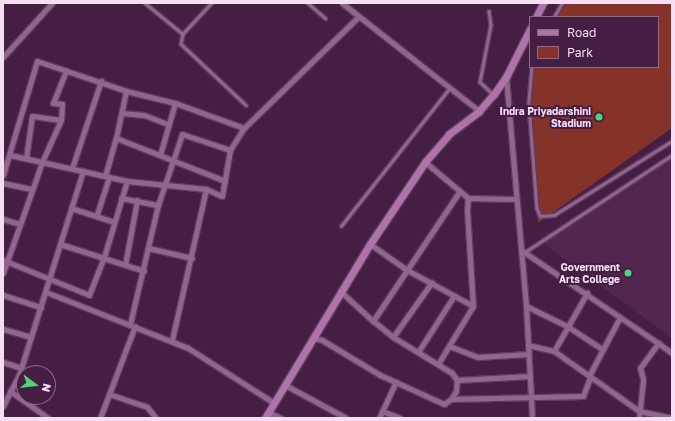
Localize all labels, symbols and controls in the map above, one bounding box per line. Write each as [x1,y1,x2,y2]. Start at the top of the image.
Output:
legend [529,16,659,68]
text: Road [567,25,596,40]
text: Park [567,45,593,60]
place label: Indra Priyadarshini Stadium [500,105,591,128]
marker: Indra Priyadarshini Stadium [594,112,604,122]
place label: Government Arts College [559,261,620,284]
marker: Government Arts College [623,268,633,278]
north arrow [16,365,56,405]
text: N [40,382,54,394]

